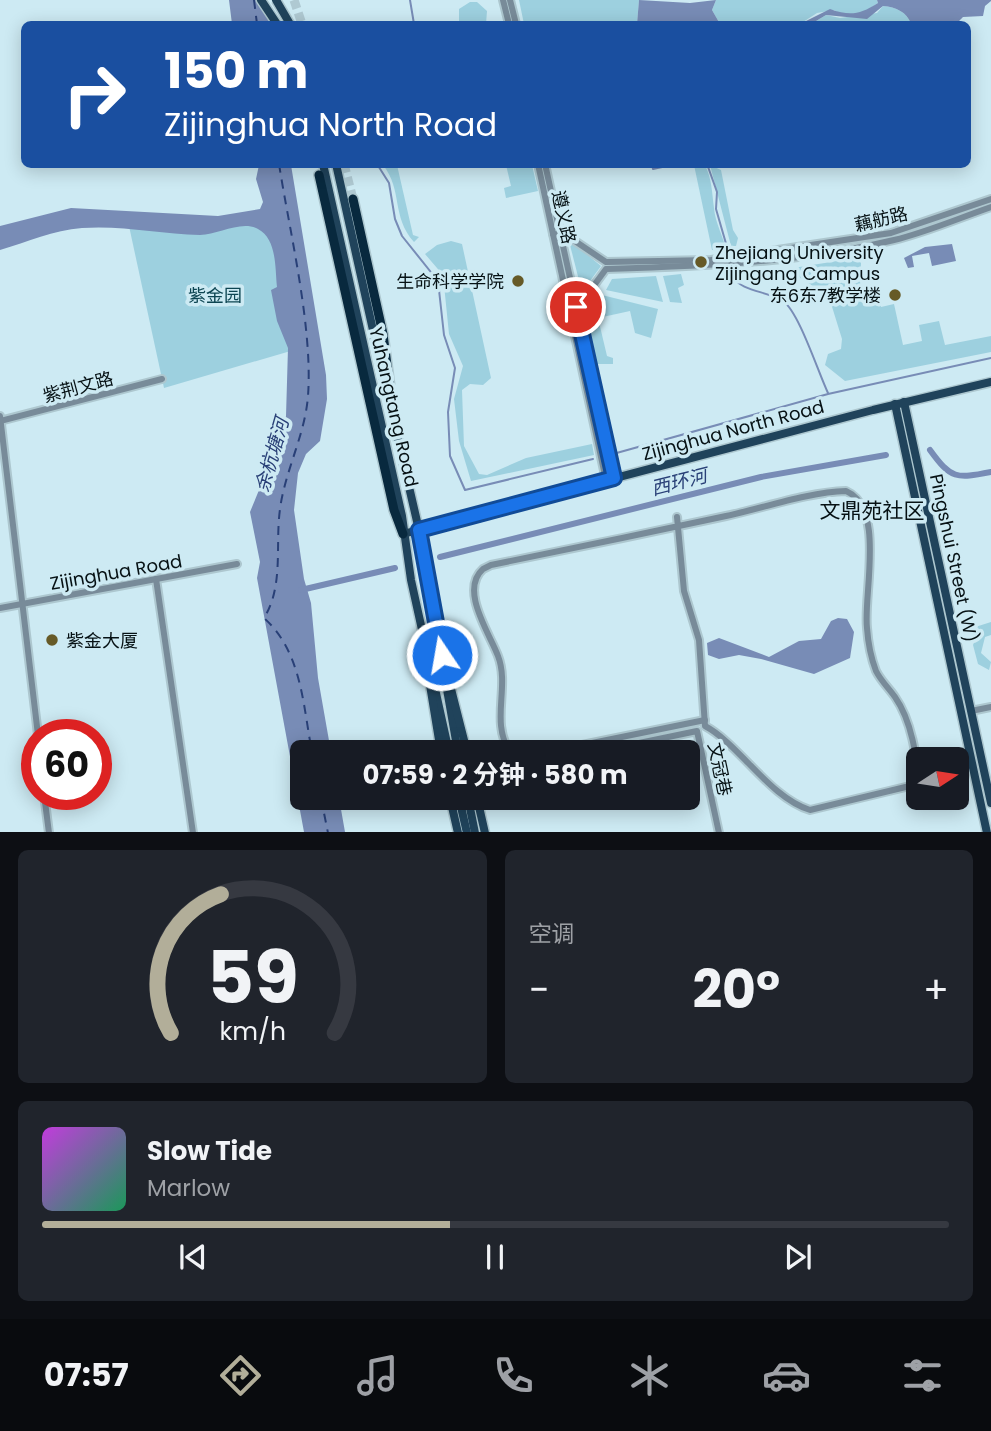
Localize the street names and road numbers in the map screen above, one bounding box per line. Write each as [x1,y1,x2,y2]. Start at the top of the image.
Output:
street label: 遵义路 [546,188,582,246]
street label: 藕舫路 [852,201,910,237]
street label: Yuhangtang Road [363,325,425,489]
street label: 紫荆文路 [40,366,116,408]
street label: Zijinghua North Road [639,394,827,466]
street label: Pingshui Street (W) [924,471,984,645]
street label: Zijinghua Road [48,548,184,596]
street label: 文冠巷 [702,740,738,798]

